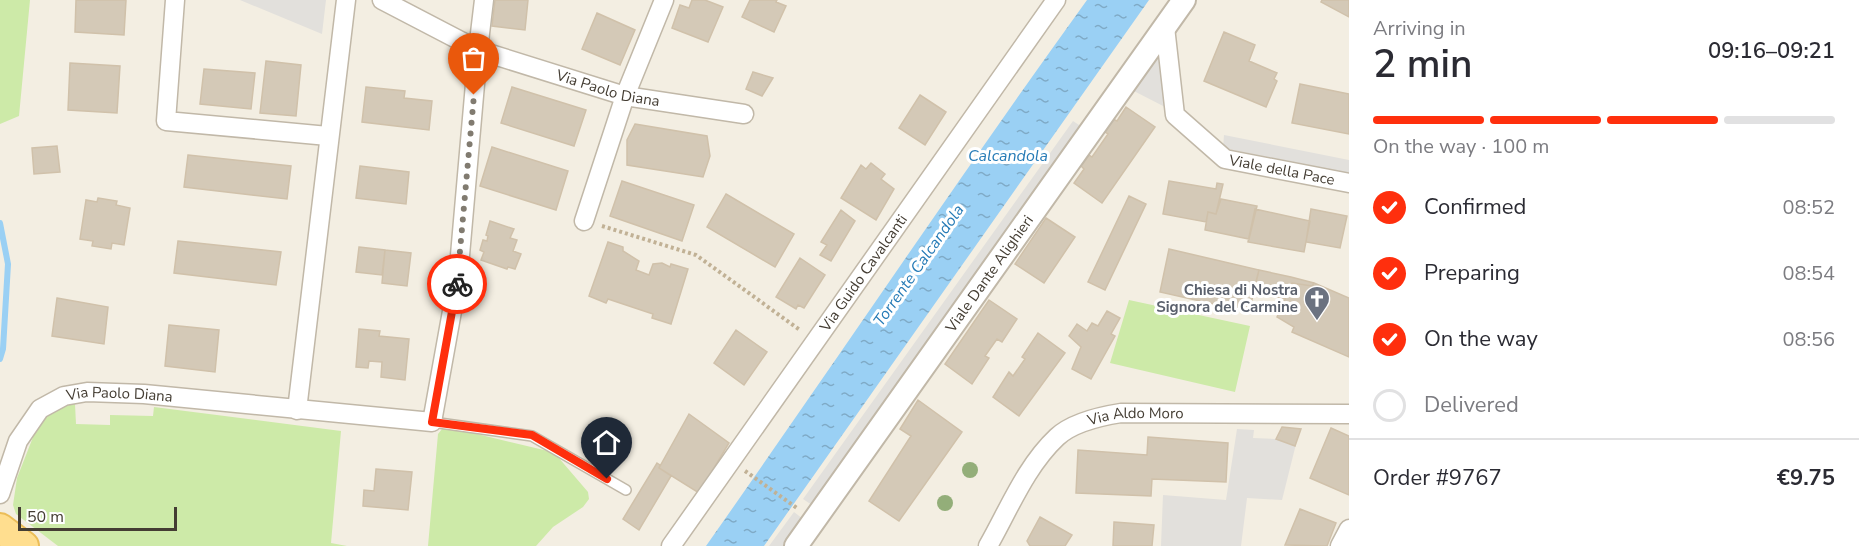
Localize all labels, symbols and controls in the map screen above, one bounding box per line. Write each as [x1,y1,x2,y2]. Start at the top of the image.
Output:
text: Arriving in [1373,15,1466,42]
pin [448,33,499,95]
text: 09:16–09:21 [1708,36,1835,66]
text: 2 min [1373,38,1472,91]
icon: bag [457,42,490,75]
street label: Via Paolo Diana [553,65,661,111]
text: On the way · 100 m [1373,133,1549,160]
water label: Calcandola [968,145,1048,167]
street label: Viale della Pace [1226,150,1336,190]
icon: check [1373,191,1406,224]
text: Confirmed [1424,192,1526,222]
text: 08:52 [1782,194,1835,221]
water label: Torrente Calcandola [868,200,969,331]
street label: Via Guido Cavalcanti [815,210,912,336]
street label: Viale Dante Alighieri [940,211,1038,337]
courier [427,254,487,314]
icon: check [1373,257,1406,290]
text: Preparing [1424,258,1520,288]
text: 08:54 [1782,260,1835,287]
icon: bike [441,268,474,301]
place label: Chiesa di Nostra Signora del Carmine [1156,280,1298,317]
church icon: Chiesa di Nostra Signora del Carmine [1302,284,1332,322]
icon: check [1373,323,1406,356]
text: On the way [1424,324,1538,354]
text: 08:56 [1782,326,1835,353]
street label: Via Paolo Diana [64,382,174,407]
text: Delivered [1424,390,1519,420]
street label: Via Aldo Moro [1084,403,1184,431]
pin [581,417,632,479]
icon: home [590,426,623,459]
text: Order #9767 [1373,463,1502,493]
text: €9.75 [1777,463,1835,493]
scale bar [18,504,177,532]
text: 50 m [27,506,64,528]

